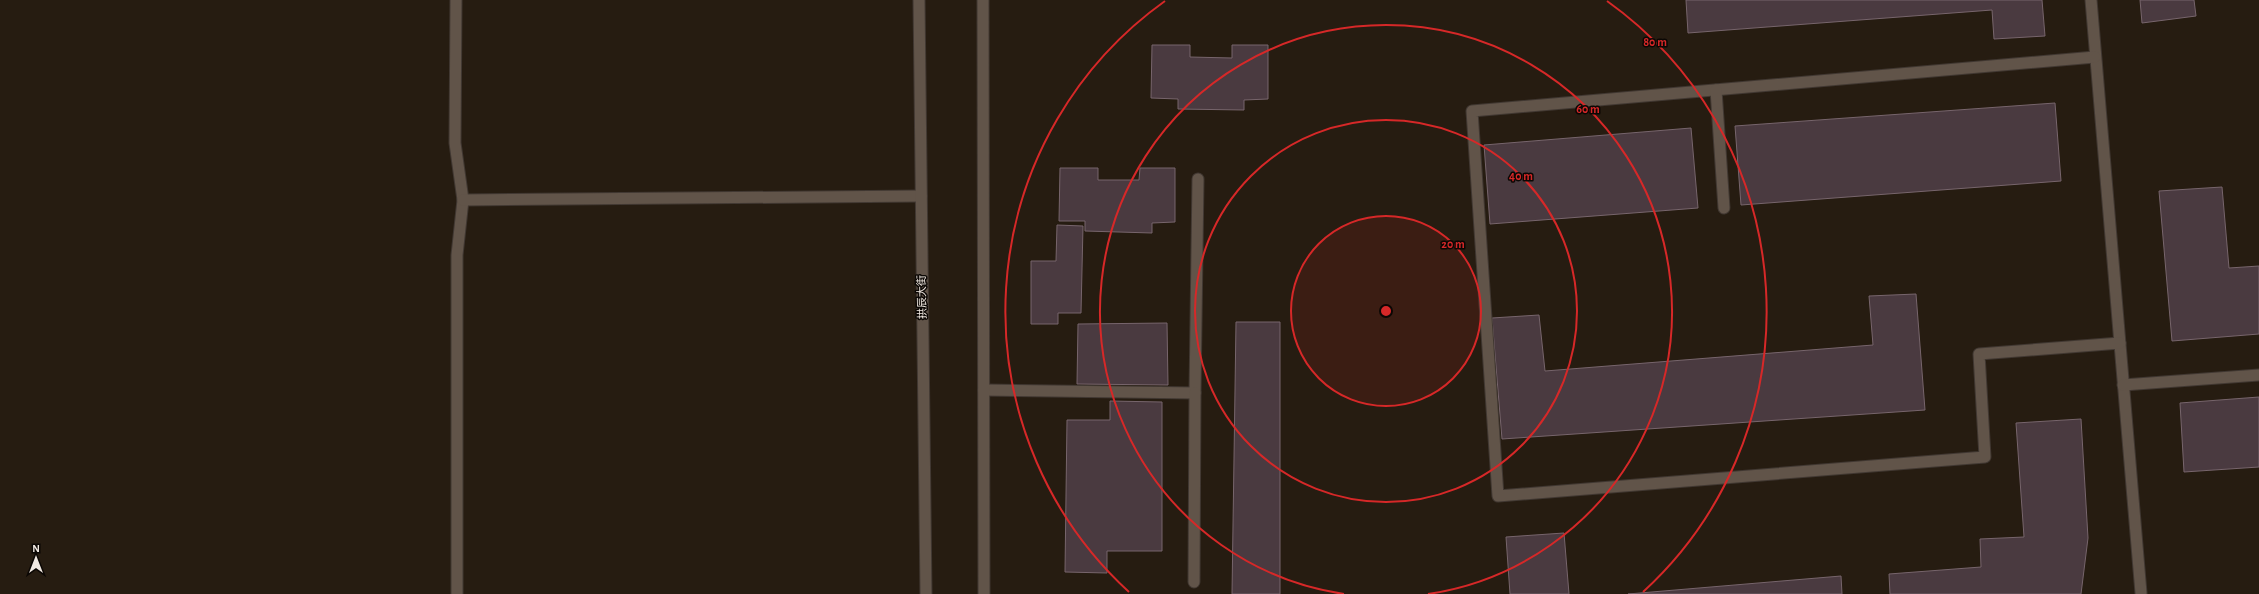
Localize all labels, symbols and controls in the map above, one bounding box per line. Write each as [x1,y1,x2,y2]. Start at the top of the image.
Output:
text: 80 m [1643,36,1667,48]
text: 60 m [1576,103,1600,115]
text: 40 m [1509,170,1533,182]
text: 20 m [1441,238,1465,250]
street label: 拱辰大街 [915,275,928,319]
centre of rings [1379,304,1393,318]
north arrow [16,538,56,578]
text: N [32,543,40,554]

